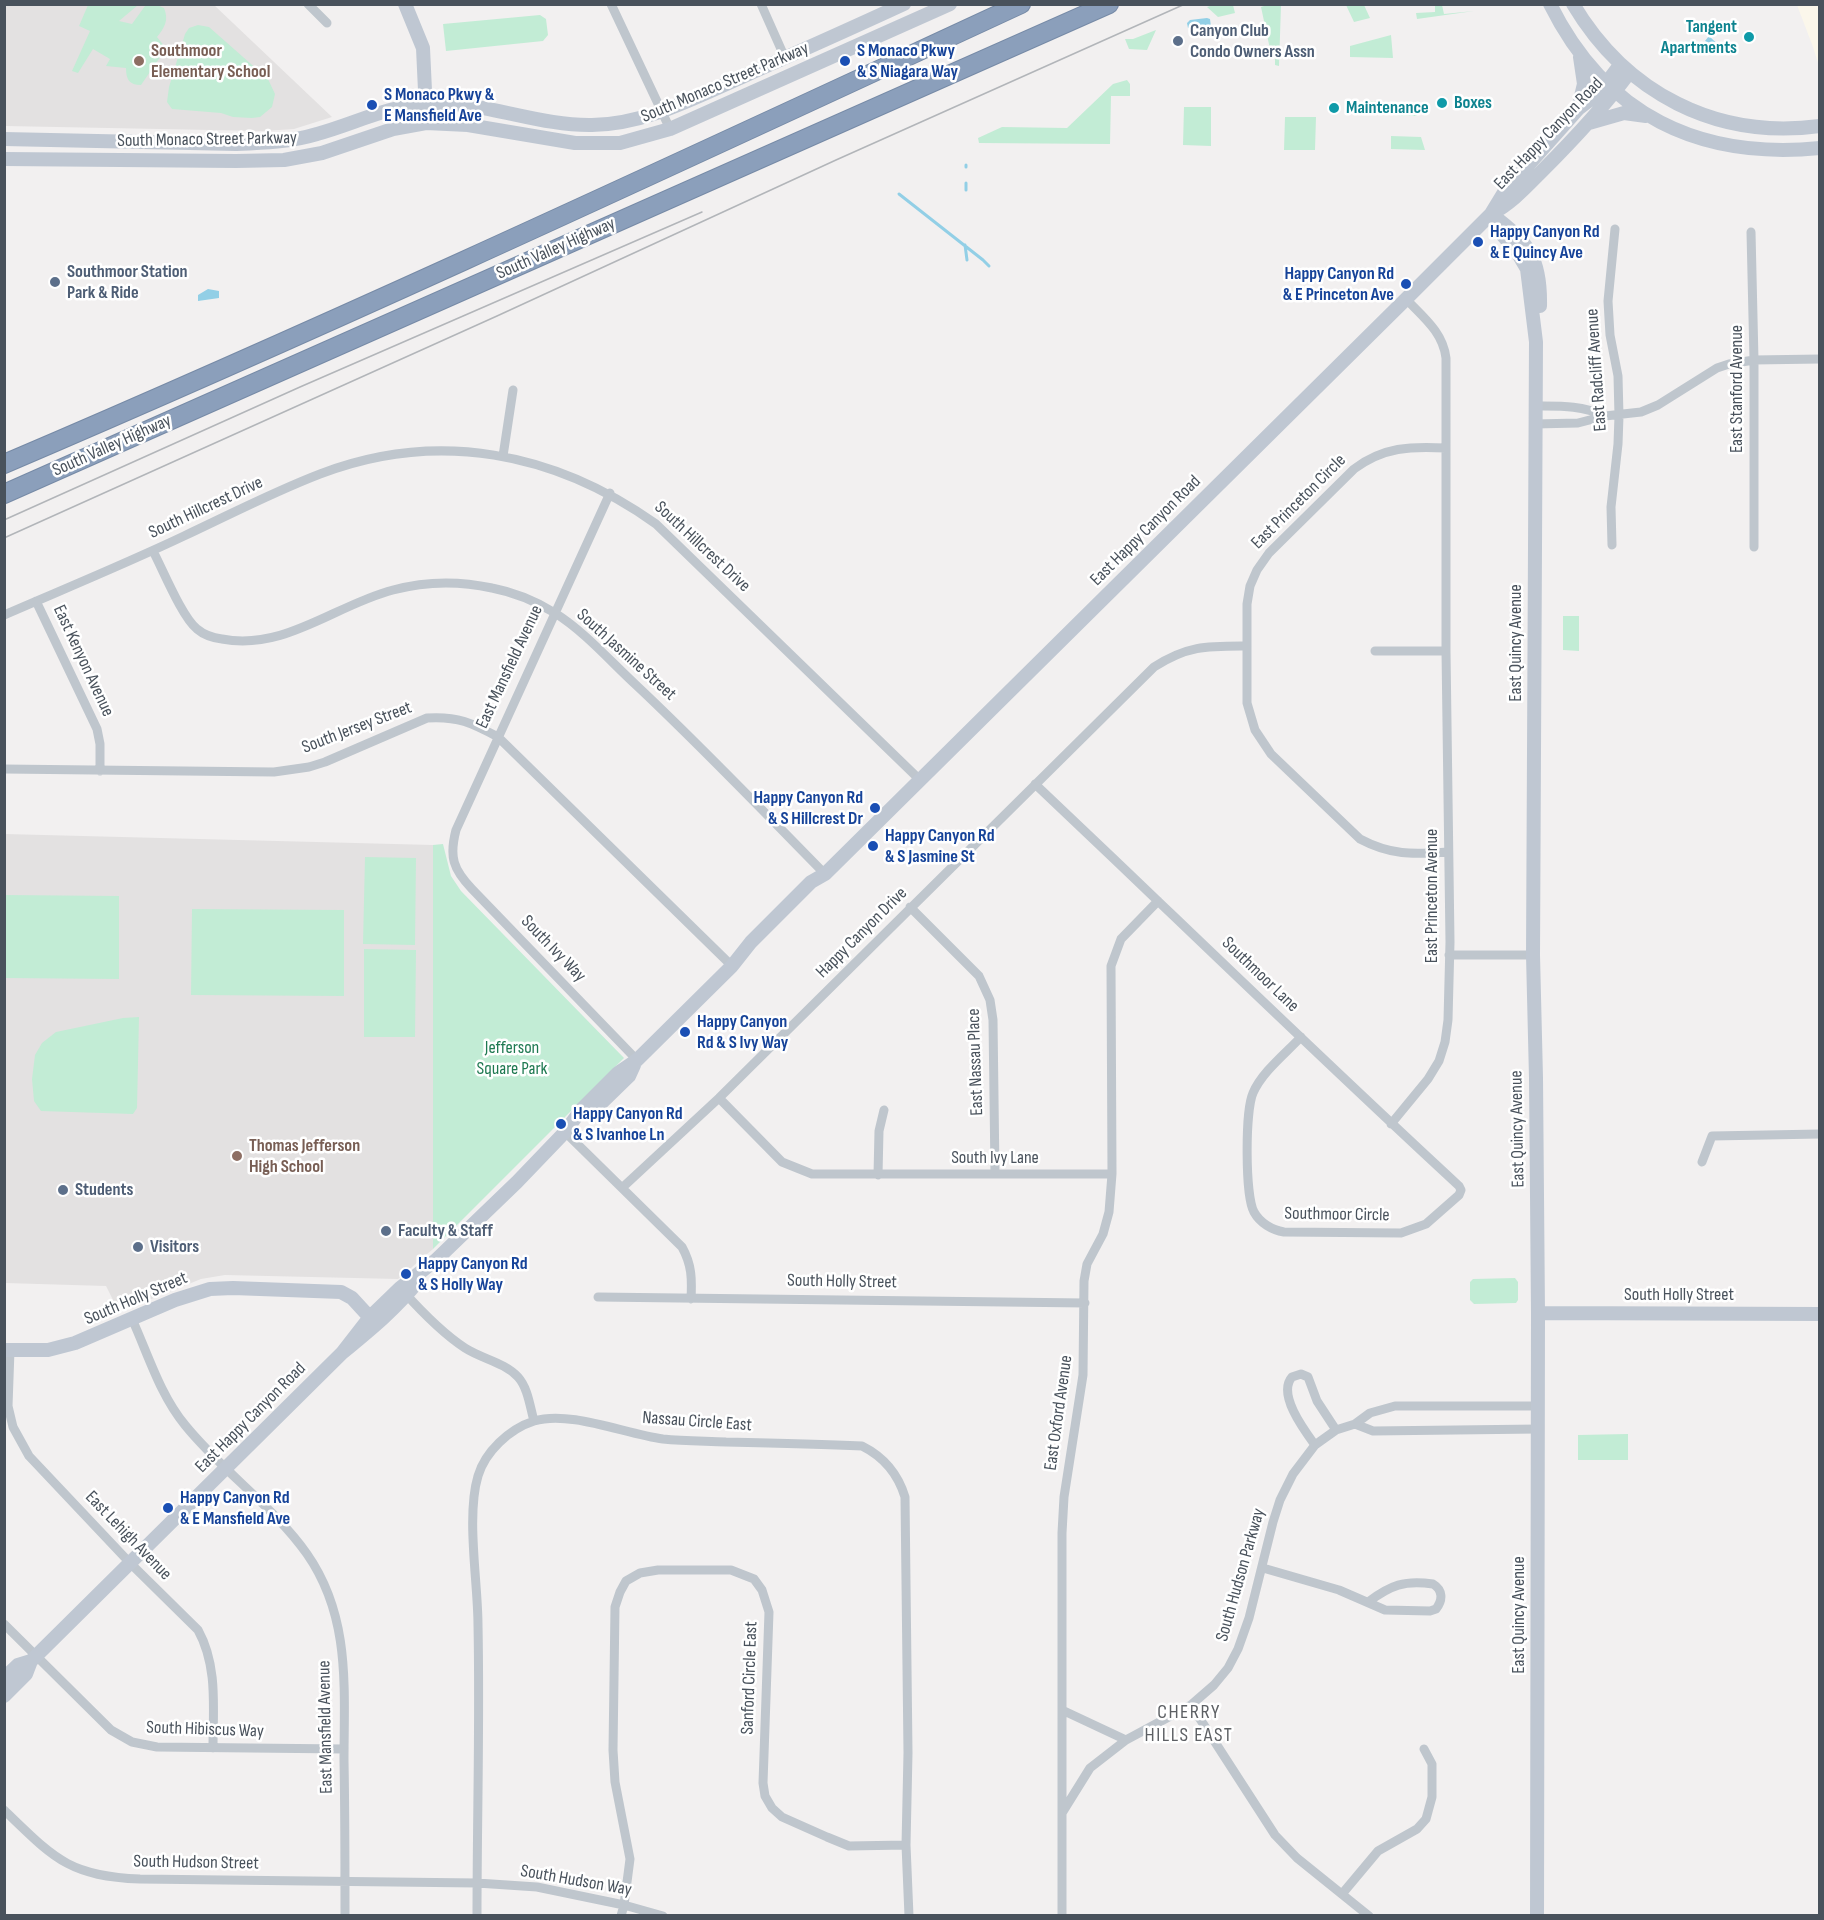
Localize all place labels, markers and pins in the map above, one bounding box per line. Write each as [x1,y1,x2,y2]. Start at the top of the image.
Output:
place label: Tangent Apartments [1661,16,1737,58]
place label: Canyon Club Condo Owners Assn [1190,20,1315,63]
marker: Tangent Apartments [1742,30,1756,44]
marker: Canyon Club Condo Owners Assn [1171,34,1185,48]
place label: Southmoor Elementary School [151,40,270,82]
place label: S Monaco Pkwy & S Niagara Way [857,40,958,82]
marker: Southmoor Elementary School [132,54,146,68]
marker: S Monaco Pkwy & S Niagara Way [838,54,852,68]
place label: S Monaco Pkwy & E Mansfield Ave [384,84,494,127]
place label: Boxes [1454,92,1492,114]
marker: Boxes [1435,96,1449,110]
place label: Maintenance [1346,97,1429,119]
marker: S Monaco Pkwy & E Mansfield Ave [365,98,379,112]
marker: Maintenance [1327,101,1341,115]
place label: Happy Canyon Rd & E Quincy Ave [1490,221,1600,264]
marker: Happy Canyon Rd & E Quincy Ave [1471,235,1485,249]
place label: Southmoor Station Park & Ride [67,261,188,304]
place label: Happy Canyon Rd & E Princeton Ave [1283,263,1394,306]
marker: Southmoor Station Park & Ride [48,275,62,289]
marker: Happy Canyon Rd & E Princeton Ave [1399,277,1413,291]
place label: Happy Canyon Rd & S Hillcrest Dr [753,787,863,830]
marker: Happy Canyon Rd & S Hillcrest Dr [868,801,882,815]
place label: Happy Canyon Rd & S Jasmine St [885,825,995,868]
marker: Happy Canyon Rd & S Jasmine St [866,839,880,853]
place label: Happy Canyon Rd & S Ivy Way [697,1011,788,1054]
marker: Happy Canyon Rd & S Ivy Way [678,1025,692,1039]
place label: Happy Canyon Rd & S Ivanhoe Ln [573,1103,683,1146]
marker: Happy Canyon Rd & S Ivanhoe Ln [554,1117,568,1131]
place label: Thomas Jefferson High School [249,1135,360,1178]
marker: Thomas Jefferson High School [230,1149,244,1163]
place label: Students [75,1179,133,1201]
marker: Students [56,1183,70,1197]
place label: Faculty & Staff [398,1220,493,1242]
marker: Faculty & Staff [379,1224,393,1238]
place label: Visitors [150,1236,199,1258]
marker: Visitors [131,1240,145,1254]
place label: Happy Canyon Rd & S Holly Way [418,1253,528,1296]
marker: Happy Canyon Rd & S Holly Way [399,1267,413,1281]
place label: Happy Canyon Rd & E Mansfield Ave [180,1487,290,1530]
marker: Happy Canyon Rd & E Mansfield Ave [161,1501,175,1515]

